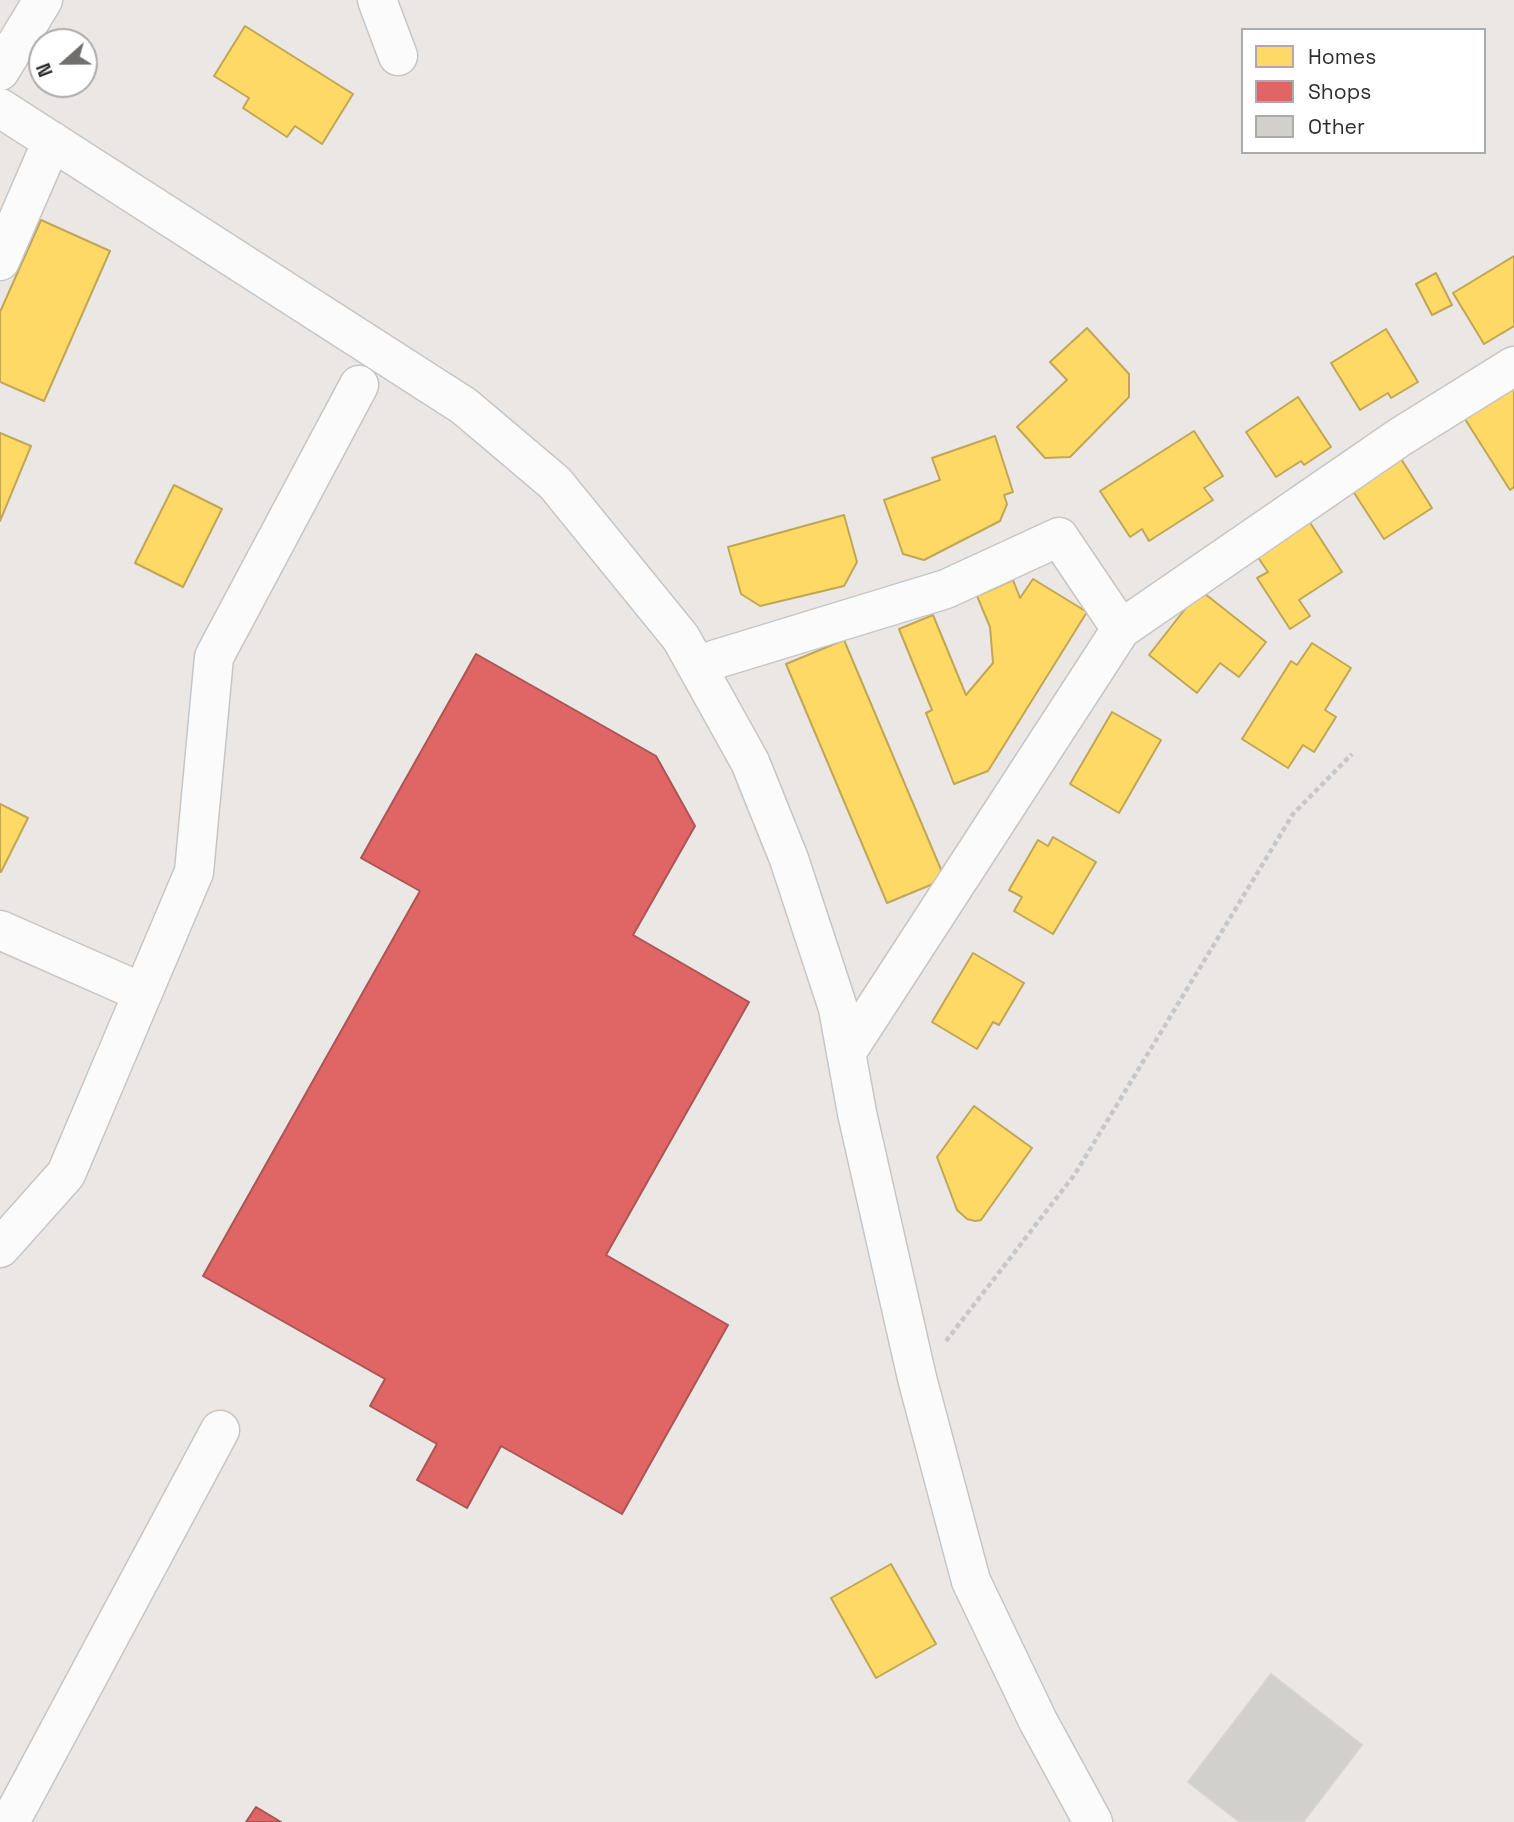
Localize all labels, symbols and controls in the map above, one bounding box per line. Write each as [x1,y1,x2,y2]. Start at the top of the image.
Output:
north arrow [28,28,98,98]
legend [1241,28,1486,154]
text: Homes [1308,43,1376,70]
text: N [31,60,59,80]
text: Shops [1308,78,1371,105]
text: Other [1308,113,1365,140]

